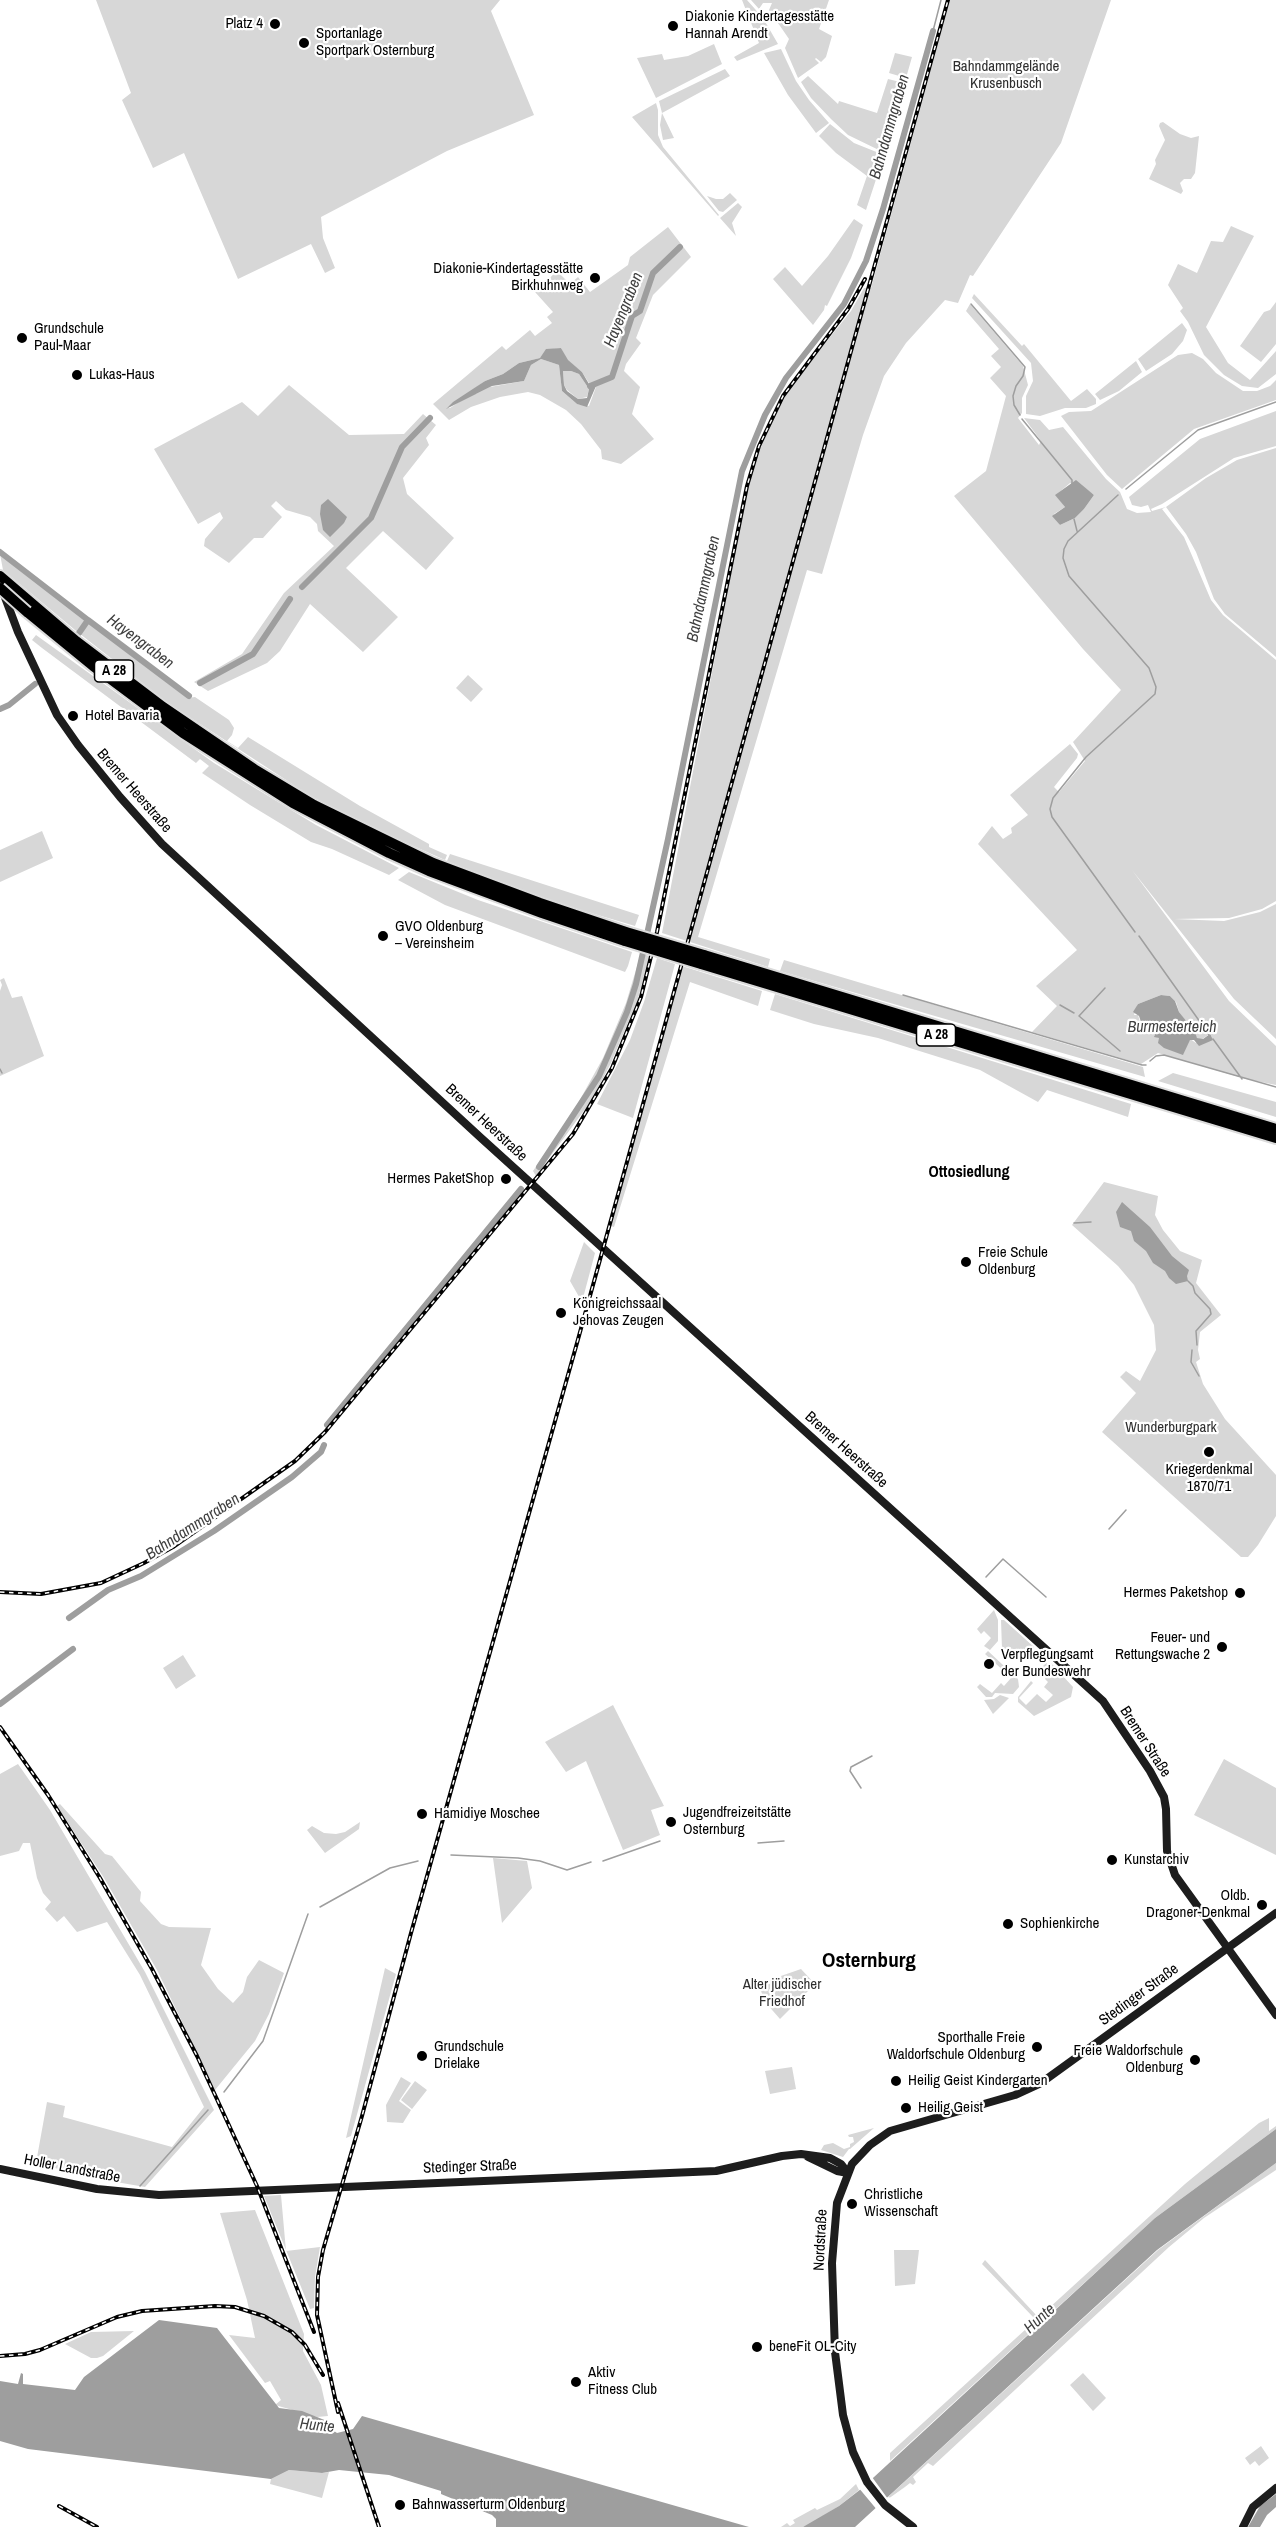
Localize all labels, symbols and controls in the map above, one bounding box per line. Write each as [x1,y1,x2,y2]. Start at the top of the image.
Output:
place label: Diakonie Kindertagesstätte Hannah Arendt [685,8,834,43]
place label: Platz 4 [225,15,263,33]
marker: Platz 4 [268,17,282,31]
marker: Diakonie Kindertagesstätte Hannah Arendt [666,19,680,33]
place label: Sportanlage Sportpark Osternburg [316,25,434,60]
marker: Sportanlage Sportpark Osternburg [297,36,311,50]
park label: Bahndammgelände Krusenbusch [953,58,1059,93]
water label: Bahndammgraben [866,72,914,182]
place label: Diakonie-Kindertagesstätte Birkhuhnweg [433,260,583,295]
water label: Hayengraben [600,270,648,350]
marker: Diakonie-Kindertagesstätte Birkhuhnweg [588,271,602,285]
place label: Grundschule Paul-Maar [34,320,104,355]
marker: Grundschule Paul-Maar [15,331,29,345]
place label: Lukas-Haus [89,366,155,384]
marker: Lukas-Haus [70,368,84,382]
water label: Bahndammgraben [683,534,725,644]
water label: Hayengraben [103,611,177,673]
road number: A 28 [94,660,134,682]
place label: Hotel Bavaria [85,707,160,725]
marker: Hotel Bavaria [66,709,80,723]
street label: Bremer Heerstraße [93,745,175,837]
place label: GVO Oldenburg – Vereinsheim [395,918,483,953]
marker: GVO Oldenburg – Vereinsheim [376,929,390,943]
water label: Burmesterteich [1128,1018,1216,1038]
road number: A 28 [916,1024,956,1046]
street label: Bremer Heerstraße [441,1081,531,1165]
district label: Ottosiedlung [929,1163,1009,1183]
place label: Hermes PaketShop [387,1170,494,1188]
marker: Hermes PaketShop [499,1172,513,1186]
place label: Freie Schule Oldenburg [978,1244,1048,1279]
marker: Freie Schule Oldenburg [959,1255,973,1269]
place label: Königreichssaal Jehovas Zeugen [573,1295,664,1330]
marker: Königreichssaal Jehovas Zeugen [554,1306,568,1320]
street label: Bremer Heerstraße [801,1408,891,1492]
park label: Wunderburgpark [1125,1419,1217,1437]
marker: Kriegerdenkmal 1870/71 [1202,1445,1216,1459]
place label: Kriegerdenkmal 1870/71 [1166,1461,1252,1496]
water label: Bahndammgraben [143,1490,243,1564]
place label: Hermes Paketshop [1123,1584,1228,1602]
marker: Hermes Paketshop [1233,1586,1247,1600]
place label: Feuer- und Rettungswache 2 [1115,1629,1210,1664]
marker: Feuer- und Rettungswache 2 [1215,1640,1229,1654]
place label: Verpflegungsamt der Bundeswehr [1001,1646,1093,1681]
marker: Verpflegungsamt der Bundeswehr [982,1657,996,1671]
street label: Bremer Straße [1115,1703,1175,1781]
place label: Jugendfreizeitstätte Osternburg [683,1804,791,1839]
place label: Hamidiye Moschee [434,1805,540,1823]
marker: Hamidiye Moschee [415,1807,429,1821]
marker: Jugendfreizeitstätte Osternburg [664,1815,678,1829]
place label: Kunstarchiv [1124,1851,1189,1869]
marker: Kunstarchiv [1105,1853,1119,1867]
place label: Oldb. Dragoner-Denkmal [1146,1887,1250,1922]
marker: Oldb. Dragoner-Denkmal [1255,1898,1269,1912]
place label: Sophienkirche [1020,1915,1099,1933]
marker: Sophienkirche [1001,1917,1015,1931]
district label: Osternburg [822,1948,916,1974]
street label: Stedinger Straße [1096,1960,1182,2030]
park label: Alter jüdischer Friedhof [743,1976,821,2011]
place label: Sporthalle Freie Waldorfschule Oldenburg [887,2029,1025,2064]
place label: Grundschule Drielake [434,2038,504,2073]
marker: Sporthalle Freie Waldorfschule Oldenburg [1030,2040,1044,2054]
place label: Freie Waldorfschule Oldenburg [1073,2042,1183,2077]
marker: Grundschule Drielake [415,2049,429,2063]
marker: Freie Waldorfschule Oldenburg [1188,2053,1202,2067]
place label: Heilig Geist Kindergarten [908,2072,1047,2090]
marker: Heilig Geist Kindergarten [889,2074,903,2088]
place label: Heilig Geist [918,2099,983,2117]
marker: Heilig Geist [899,2101,913,2115]
street label: Holler Landstraße [22,2151,122,2187]
street label: Stedinger Straße [423,2156,517,2178]
place label: Christliche Wissenschaft [864,2186,938,2221]
marker: Christliche Wissenschaft [845,2197,859,2211]
street label: Nordstraße [810,2209,832,2271]
water label: Hunte [1021,2300,1059,2338]
place label: beneFit OL-City [769,2338,857,2356]
marker: beneFit OL-City [750,2340,764,2354]
place label: Aktiv Fitness Club [588,2364,657,2399]
marker: Aktiv Fitness Club [569,2375,583,2389]
water label: Hunte [299,2415,335,2437]
place label: Bahnwasserturm Oldenburg [412,2496,565,2514]
marker: Bahnwasserturm Oldenburg [393,2498,407,2512]

